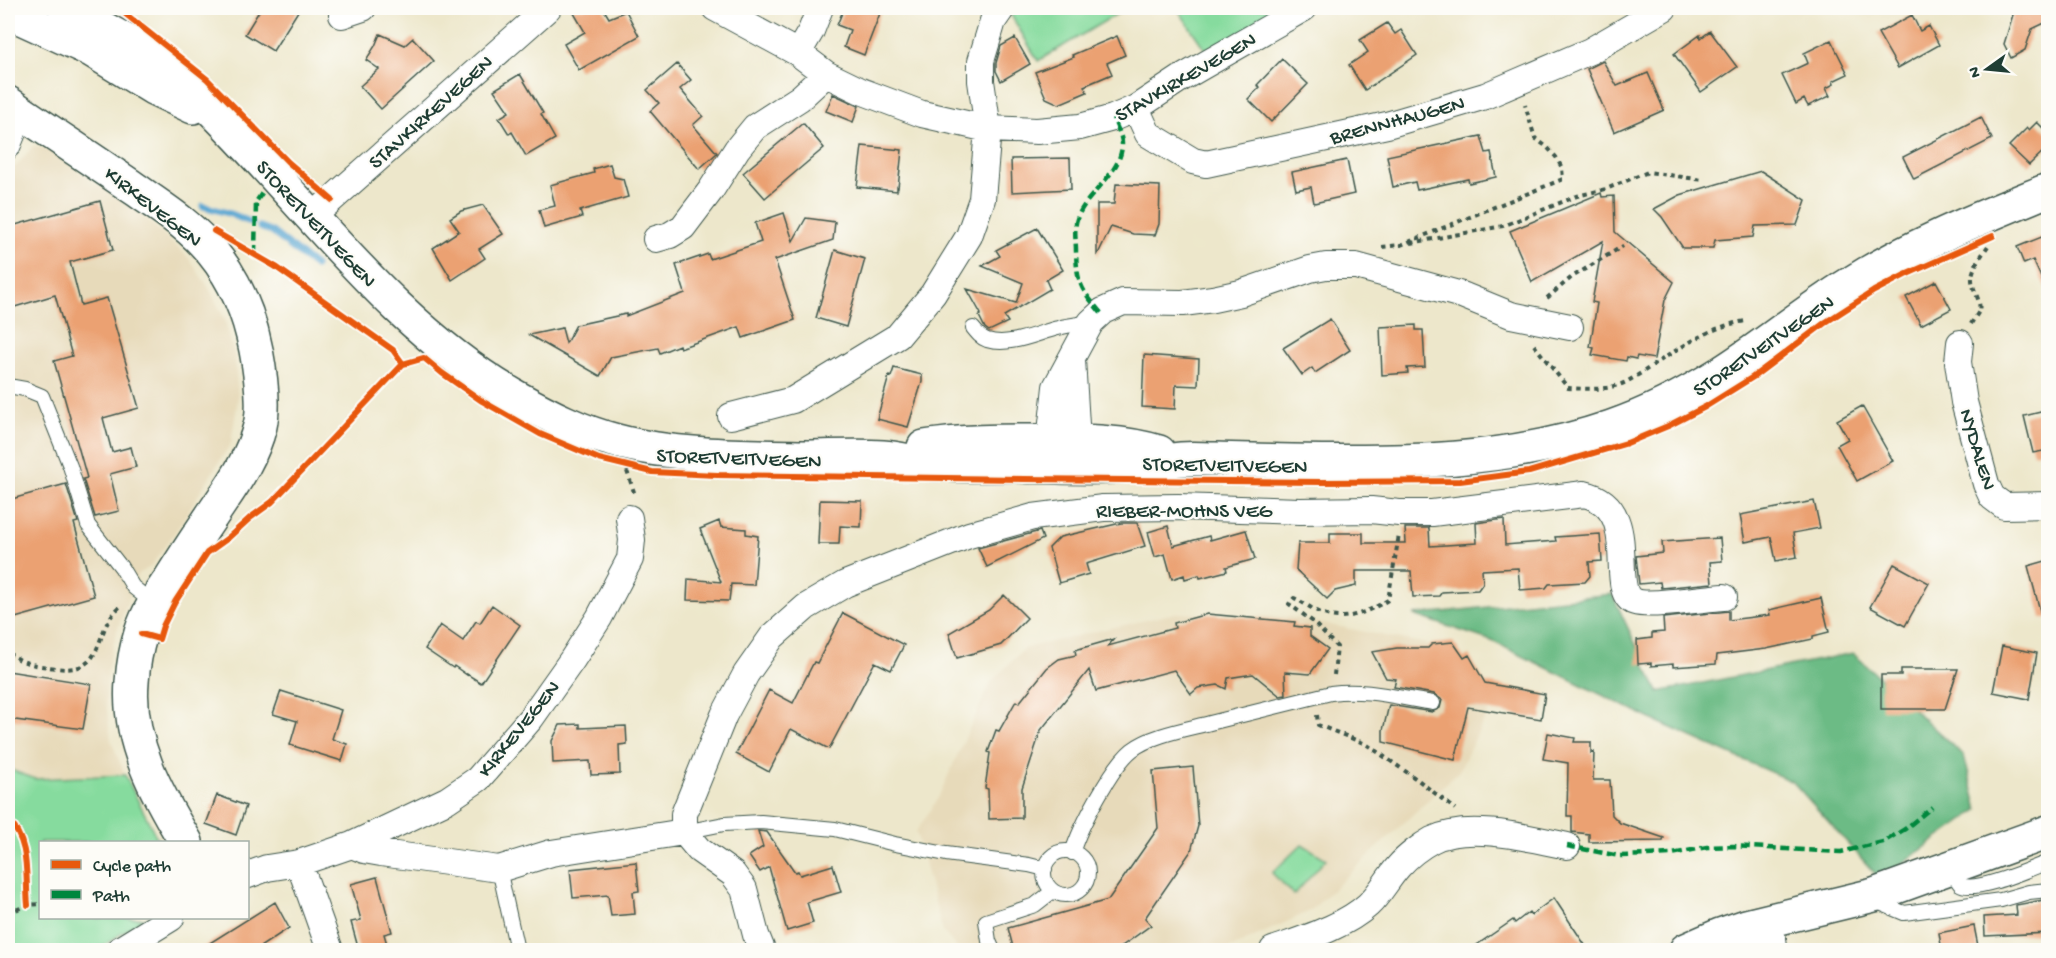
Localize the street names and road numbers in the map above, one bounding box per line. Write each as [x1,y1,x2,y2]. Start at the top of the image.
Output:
street label: STAVKIRKEVEGEN [1112,28,1262,130]
street label: STAVKIRKEVEGEN [365,51,500,176]
street label: BRENNHAUGEN [1327,92,1468,153]
street label: STORETVEITVEGEN [249,156,380,294]
street label: KIRKEVEGEN [98,163,206,255]
street label: STORETVEITVEGEN [1689,291,1840,404]
street label: NYDALEN [1951,406,2000,494]
street label: STORETVEITVEGEN [656,445,822,476]
street label: STORETVEITVEGEN [1142,454,1308,481]
street label: RIEBER-MOHNS VEG [1096,501,1273,526]
street label: KIRKEVEGEN [474,677,567,784]

